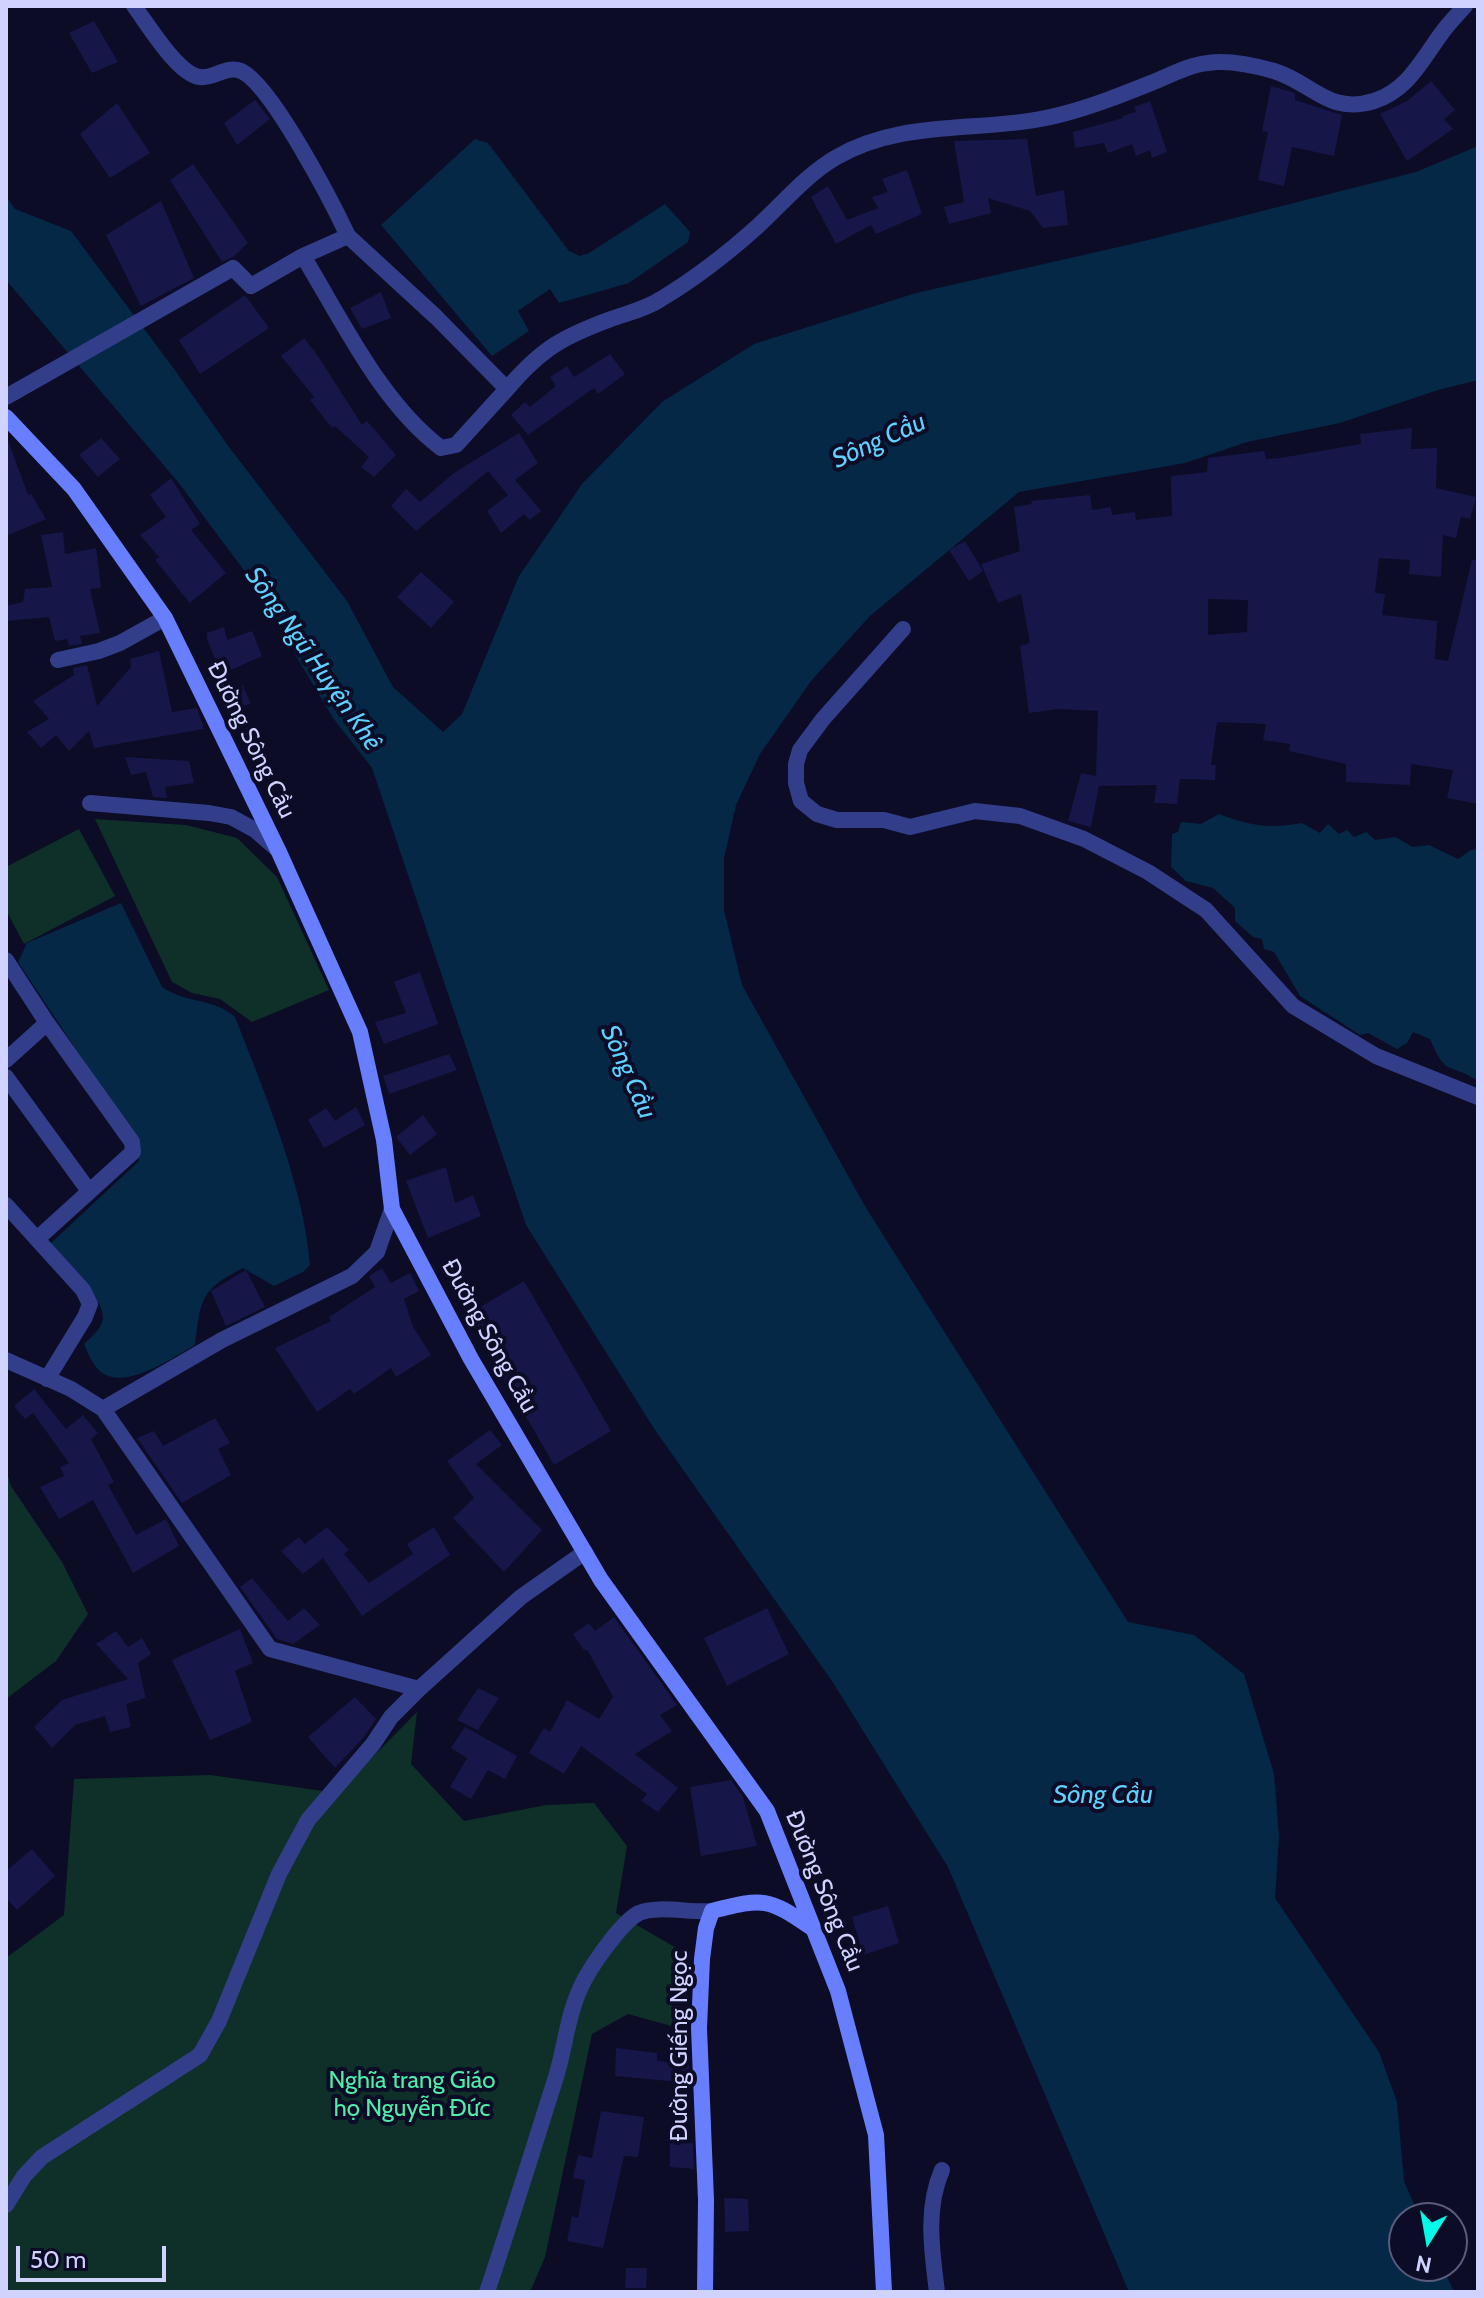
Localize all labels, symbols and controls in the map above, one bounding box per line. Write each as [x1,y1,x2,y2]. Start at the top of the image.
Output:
water label: Sông Cầu [827,407,931,475]
water label: Sông Ngũ Huyện Khê [238,561,388,757]
street label: Đường Sông Cầu [201,657,301,823]
water label: Sông Cầu [594,1020,662,1124]
street label: Đường Sông Cầu [435,1254,543,1418]
water label: Sông Cầu [1053,1779,1153,1811]
street label: Đường Sông Cầu [779,1806,869,1976]
street label: Đường Giếng Ngọc [666,1951,694,2141]
park label: Nghĩa trang Giáo họ Nguyễn Đức [328,2067,496,2123]
north arrow [1388,2202,1468,2282]
scale bar [20,2230,170,2280]
text: 50 m [30,2245,86,2274]
text: N [1413,2249,1434,2279]

